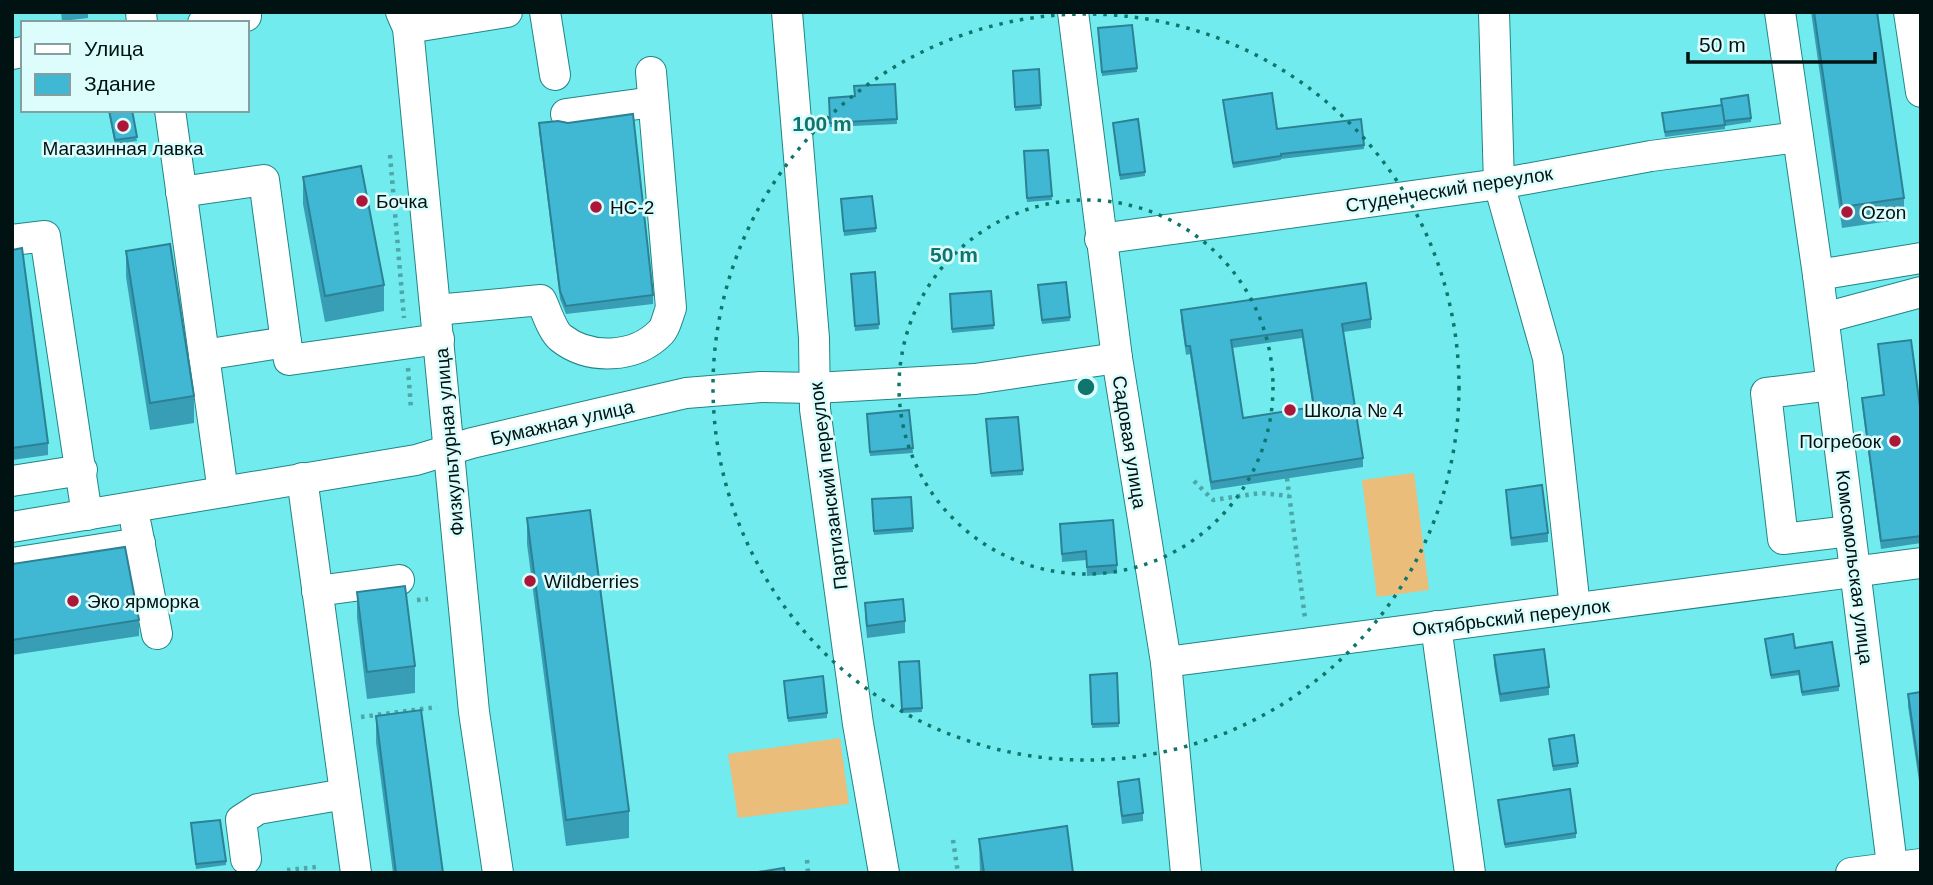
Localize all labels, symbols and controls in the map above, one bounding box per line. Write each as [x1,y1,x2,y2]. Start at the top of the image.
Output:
legend [21,21,248,112]
scale bar [1688,21,1875,65]
text: 50 m [1699,33,1746,56]
text: Улица [84,37,144,60]
text: Здание [84,72,156,95]
text: 100 m [792,112,852,135]
marker: Магазинная лавка [115,118,131,134]
place label: Магазинная лавка [43,138,204,159]
street label: Студенческий переулок [1344,163,1555,216]
place label: Бочка [376,191,428,212]
marker: Бочка [354,193,370,209]
place label: НС-2 [610,197,654,218]
marker: НС-2 [588,199,604,215]
place label: Ozon [1861,202,1906,223]
marker: Ozon [1839,204,1855,220]
text: 50 m [930,243,978,266]
street label: Физкультурная улица [431,347,468,537]
street label: Садовая улица [1109,374,1150,511]
centre of rings [1074,375,1098,399]
street label: Партизанский переулок [805,380,852,591]
street label: Бумажная улица [488,396,636,449]
place label: Школа № 4 [1304,400,1404,421]
marker: Школа № 4 [1282,402,1298,418]
place label: Погребок [1799,431,1882,452]
marker: Погребок [1887,433,1903,449]
street label: Комсомольская улица [1832,469,1877,666]
place label: Wildberries [544,571,639,592]
marker: Wildberries [522,573,538,589]
place label: Эко ярморка [87,591,200,612]
marker: Эко ярморка [65,593,81,609]
street label: Октябрьский переулок [1411,595,1612,640]

